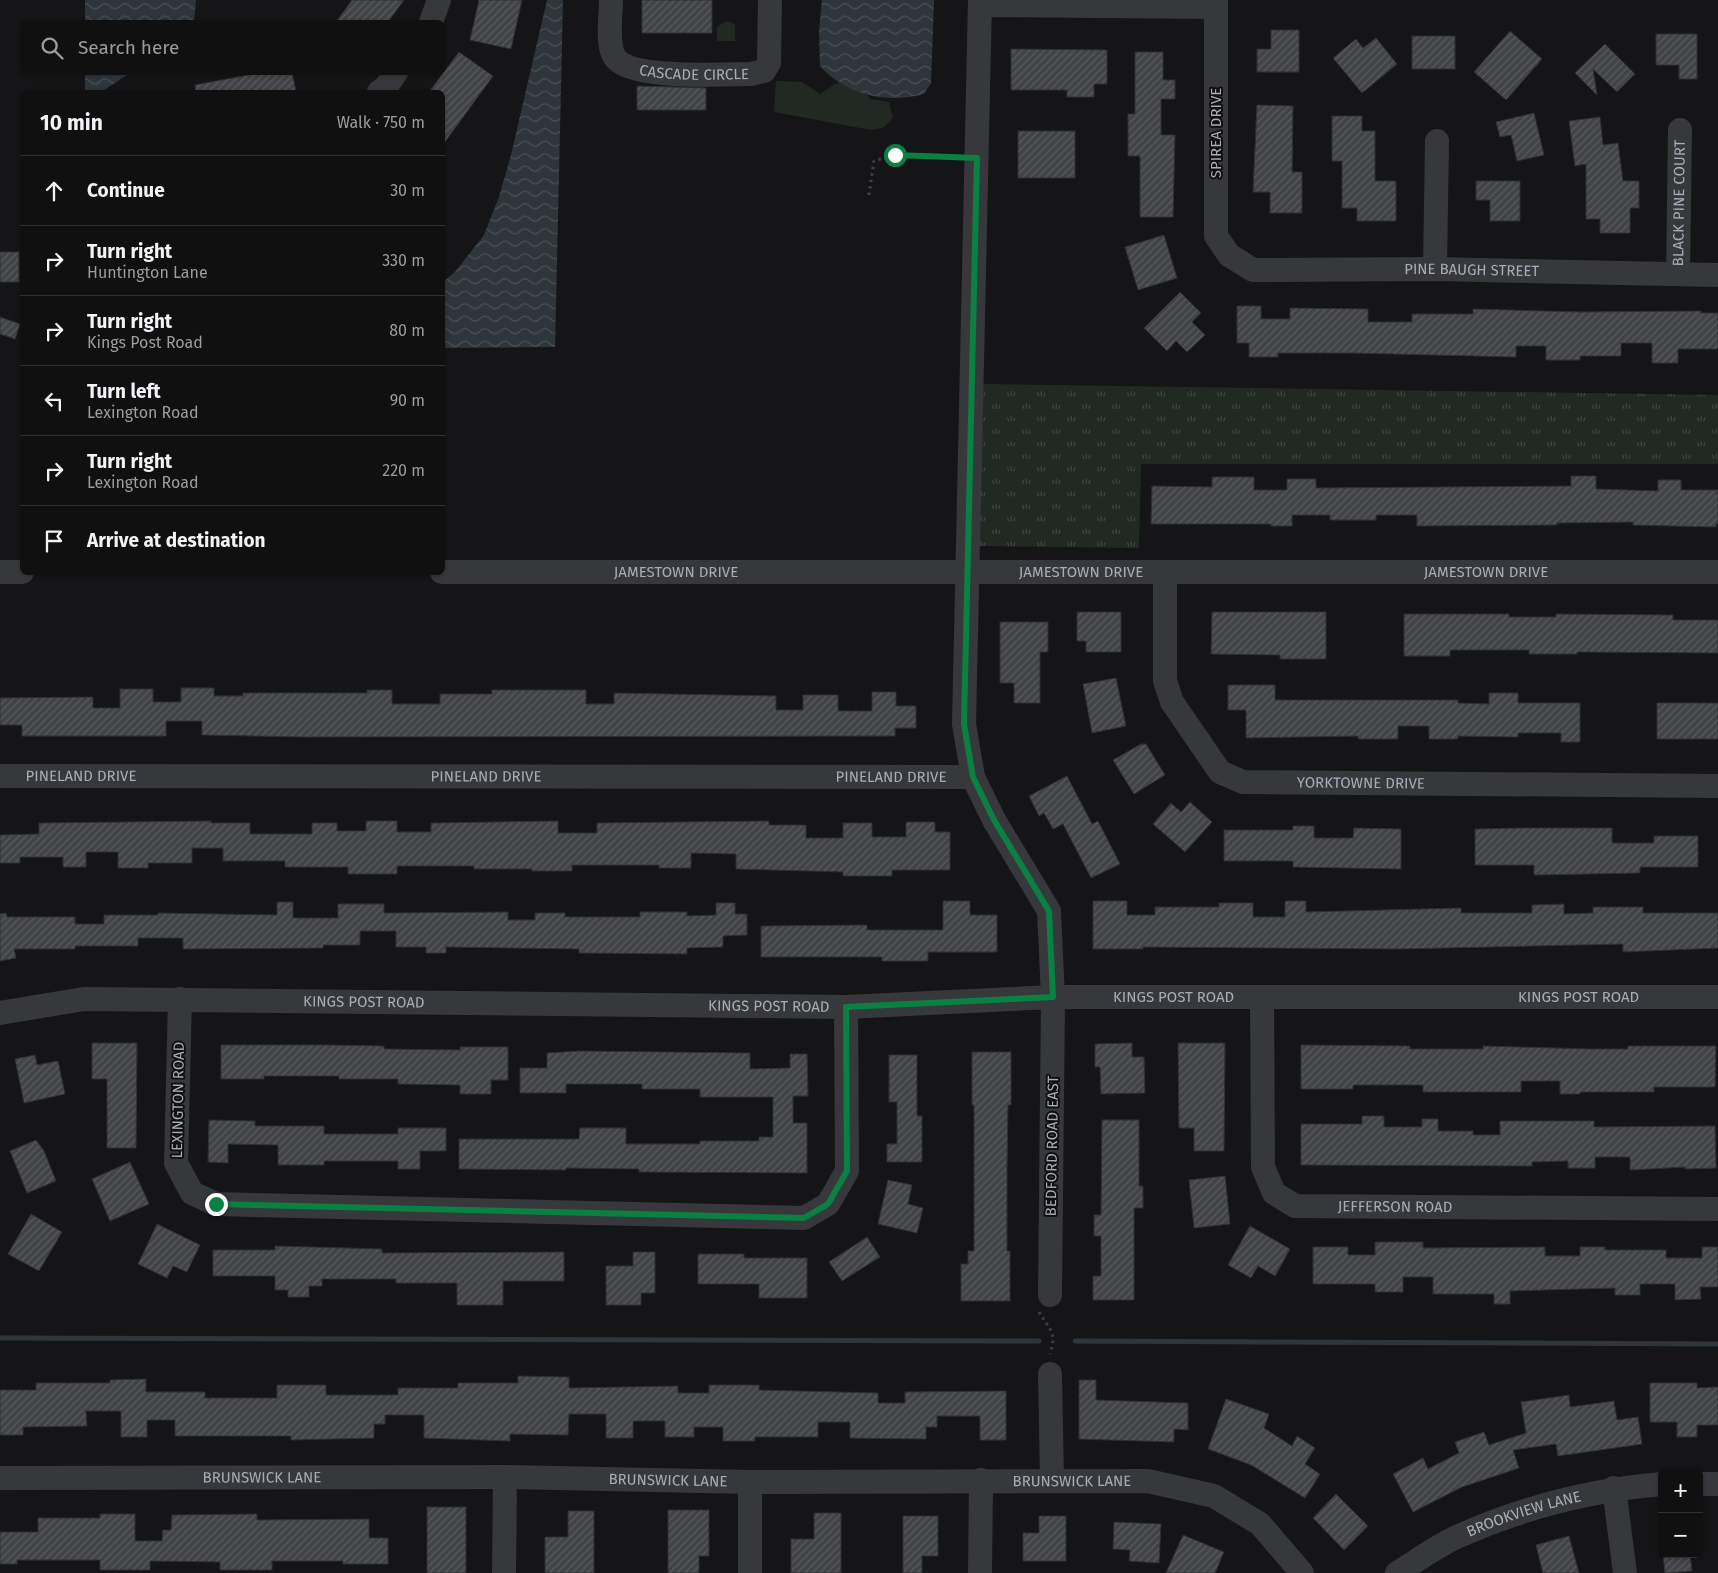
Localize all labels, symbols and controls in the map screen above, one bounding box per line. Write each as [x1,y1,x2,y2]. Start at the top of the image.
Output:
search box [20,20,445,75]
icon: search [38,34,66,62]
text: Search here [78,36,179,59]
street label: CASCADE CIRCLE [638,61,749,84]
street label: SPIREA DRIVE [1207,88,1225,178]
text: 10 min [40,110,103,136]
text: Walk · 750 m [337,113,425,132]
street label: BLACK PINE COURT [1669,139,1689,266]
route start [884,144,907,167]
icon: ahead [40,177,68,205]
text: Continue [87,179,165,202]
text: 30 m [390,181,425,200]
text: Turn right [87,240,172,263]
icon: right [40,247,68,275]
text: 330 m [382,251,425,270]
street label: PINE BAUGH STREET [1404,260,1540,280]
text: Huntington Lane [87,263,208,282]
text: Turn right [87,310,172,333]
icon: right [40,317,68,345]
text: 80 m [389,321,425,340]
text: Kings Post Road [87,333,203,352]
text: Turn left [87,380,161,403]
icon: left [40,387,68,415]
text: 90 m [390,391,425,410]
text: Lexington Road [87,403,199,422]
text: Turn right [87,450,172,473]
icon: right [40,457,68,485]
text: 220 m [382,461,425,480]
text: Lexington Road [87,473,199,492]
icon: arrive [40,527,68,555]
text: Arrive at destination [87,529,266,552]
street label: JAMESTOWN DRIVE [614,563,738,581]
street label: JAMESTOWN DRIVE [1019,563,1143,581]
street label: JAMESTOWN DRIVE [1424,563,1548,581]
street label: PINELAND DRIVE [25,767,137,785]
street label: PINELAND DRIVE [430,767,542,786]
street label: PINELAND DRIVE [835,768,947,786]
street label: YORKTOWNE DRIVE [1297,773,1425,793]
street label: KINGS POST ROAD [1113,988,1234,1006]
street label: KINGS POST ROAD [1518,988,1639,1006]
street label: KINGS POST ROAD [303,992,425,1012]
street label: KINGS POST ROAD [708,997,830,1016]
street label: LEXINGTON ROAD [168,1042,188,1158]
street label: BEDFORD ROAD EAST [1042,1075,1062,1216]
route end [205,1193,228,1216]
street label: JEFFERSON ROAD [1338,1197,1452,1216]
street label: BRUNSWICK LANE [203,1468,321,1487]
map controls [1658,1468,1703,1558]
button: + [1658,1468,1703,1513]
street label: BRUNSWICK LANE [608,1470,728,1491]
street label: BRUNSWICK LANE [1013,1472,1131,1490]
street label: BROOKVIEW LANE [1464,1487,1583,1541]
button: − [1658,1513,1703,1558]

